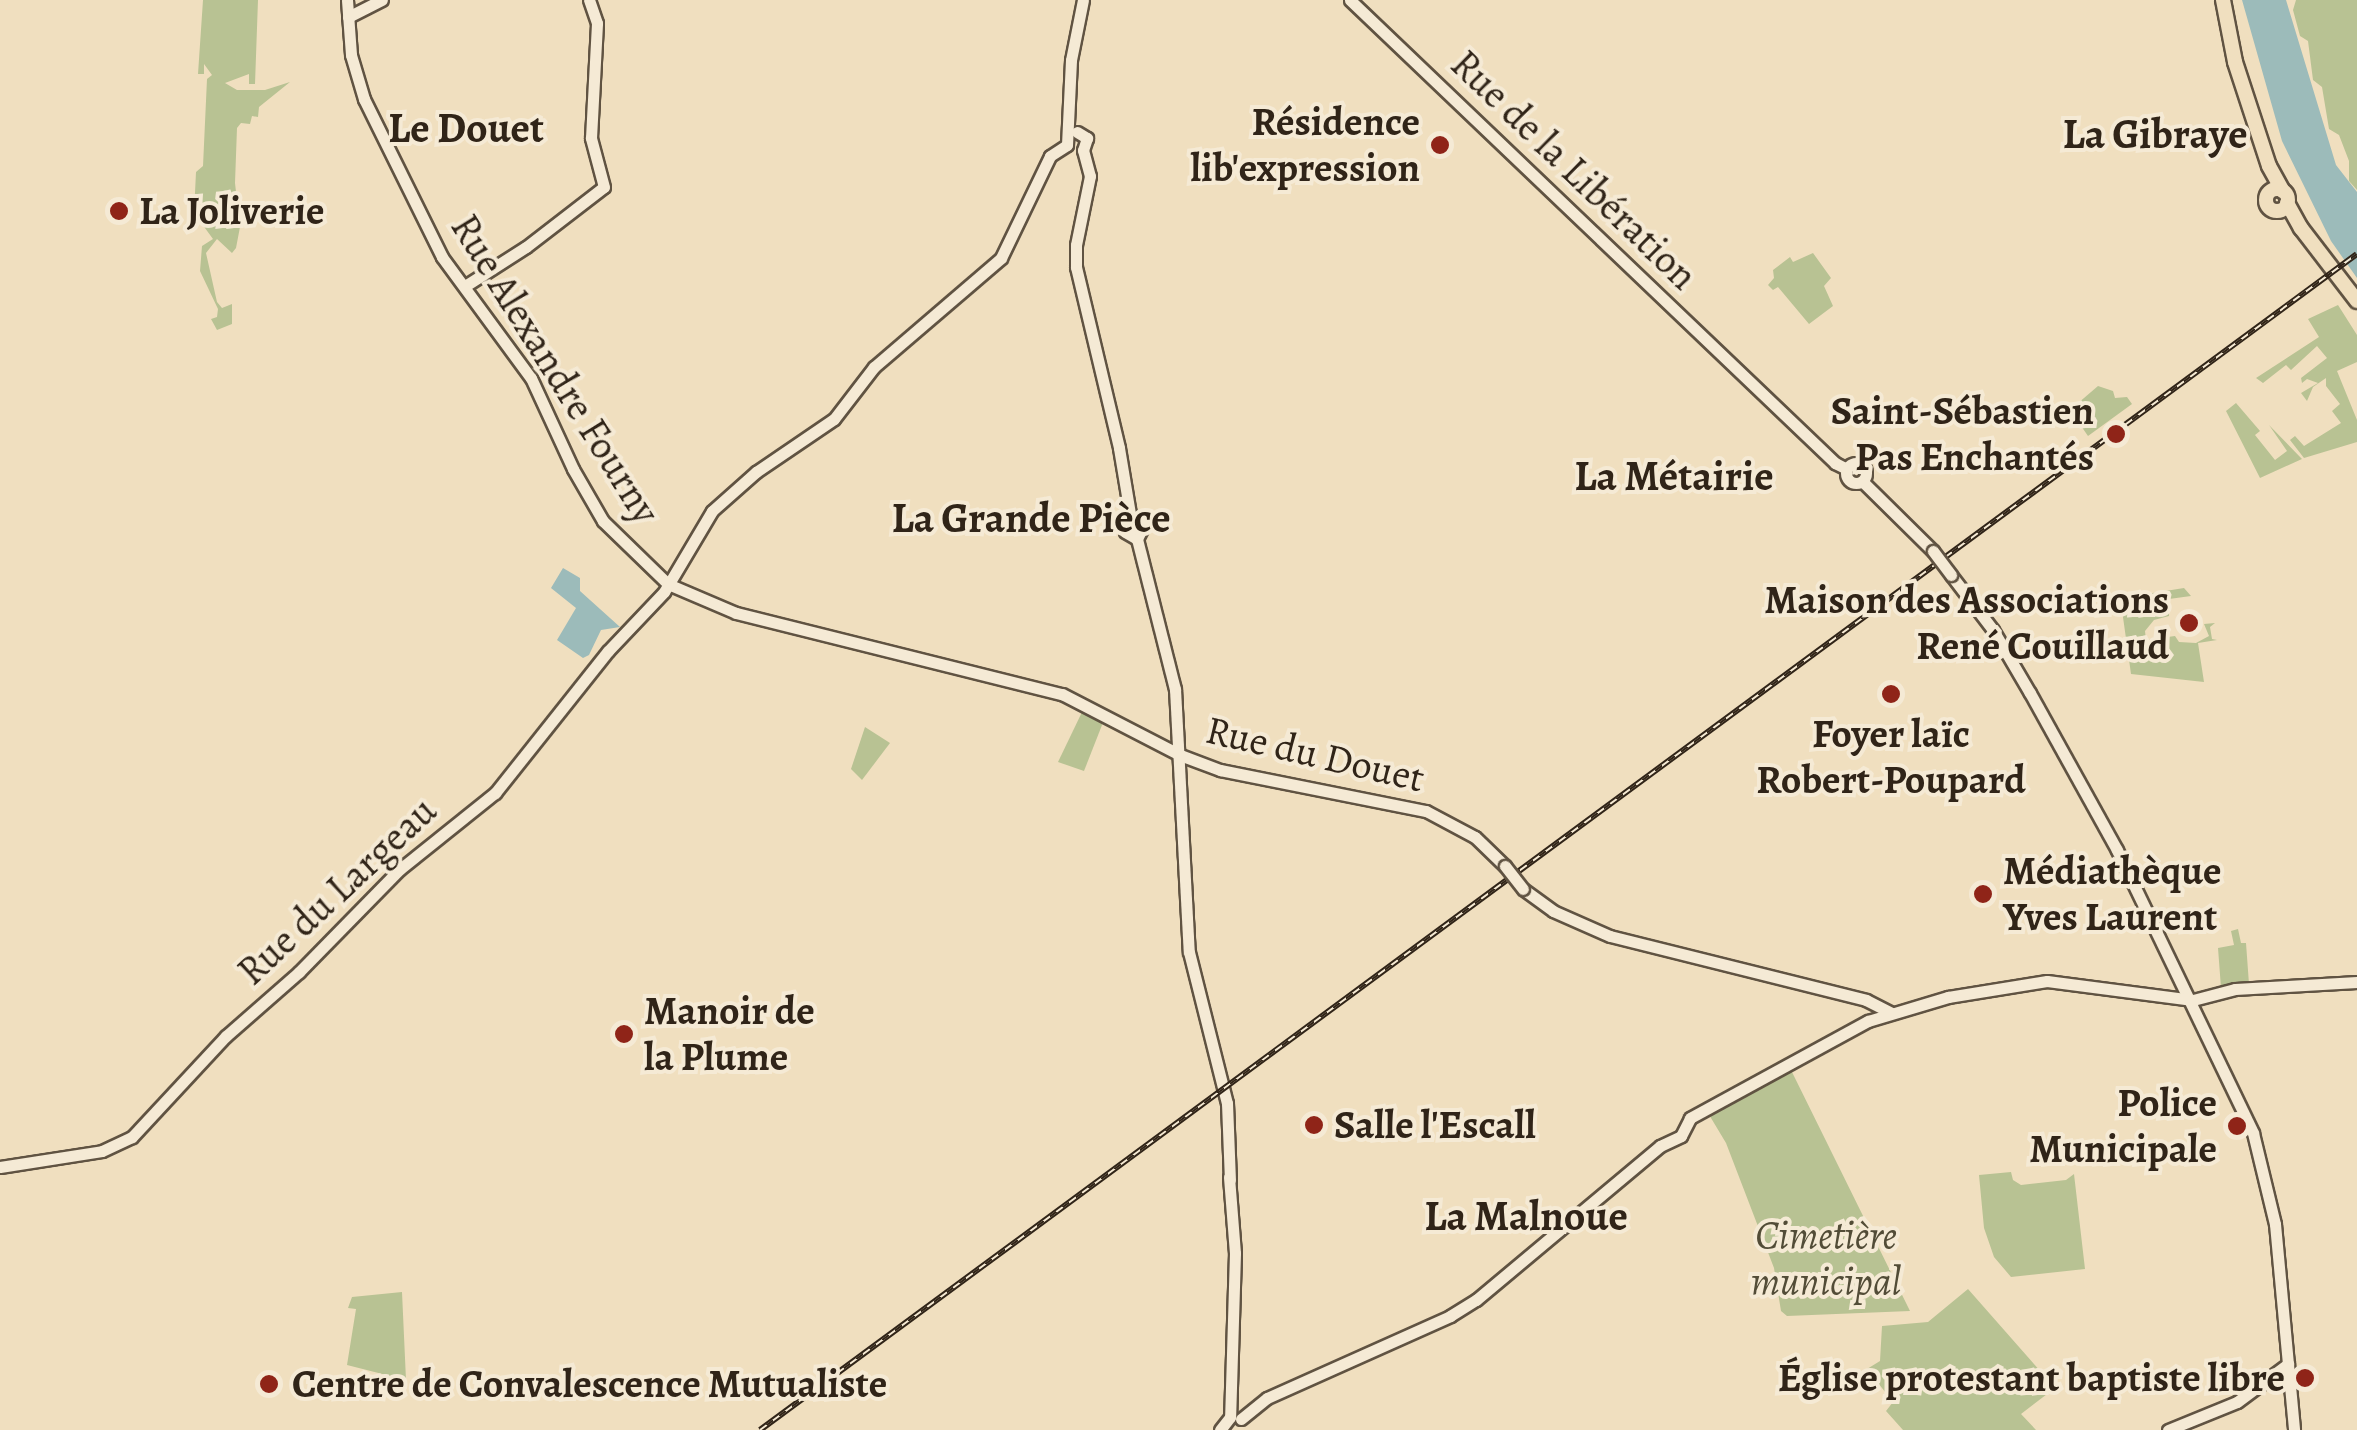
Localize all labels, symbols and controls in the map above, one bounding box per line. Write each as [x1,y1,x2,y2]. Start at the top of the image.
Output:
street label: Rue de la Libération [1441,40,1707,300]
place label: Résidence lib'expression [1191,98,1420,192]
district label: Le Douet [388,103,544,153]
district label: La Gibraye [2062,109,2248,159]
marker: Résidence lib'expression [1429,134,1451,156]
place label: La Joliverie [139,187,325,235]
marker: La Joliverie [108,200,130,222]
street label: Rue Alexandre Fourny [440,205,670,533]
place label: Saint-Sébastien Pas Enchantés [1831,387,2094,481]
marker: Saint-Sébastien Pas Enchantés [2103,421,2129,447]
district label: La Métairie [1574,451,1774,501]
district label: La Grande Pièce [891,493,1171,543]
place label: Maison des Associations René Couillaud [1764,576,2169,670]
marker: Maison des Associations René Couillaud [2178,612,2200,634]
marker: Foyer laïc Robert-Poupard [1880,683,1902,705]
street label: Rue du Douet [1201,706,1429,802]
place label: Foyer laïc Robert-Poupard [1756,710,2026,804]
street label: Rue du Largeau [228,787,446,995]
place label: Médiathèque Yves Laurent [2003,847,2221,941]
marker: Médiathèque Yves Laurent [1972,883,1994,905]
place label: Manoir de la Plume [644,987,815,1081]
marker: Manoir de la Plume [613,1023,635,1045]
place label: Police Municipale [2029,1079,2217,1173]
place label: Salle l'Escall [1334,1101,1536,1149]
marker: Salle l'Escall [1303,1114,1325,1136]
marker: Police Municipale [2226,1115,2248,1137]
district label: La Malnoue [1424,1191,1628,1241]
park label: Cimetière municipal [1751,1212,1901,1306]
place label: Église protestant baptiste libre [1778,1354,2285,1402]
place label: Centre de Convalescence Mutualiste [292,1360,887,1408]
marker: Église protestant baptiste libre [2294,1367,2316,1389]
marker: Centre de Convalescence Mutualiste [256,1371,282,1397]

